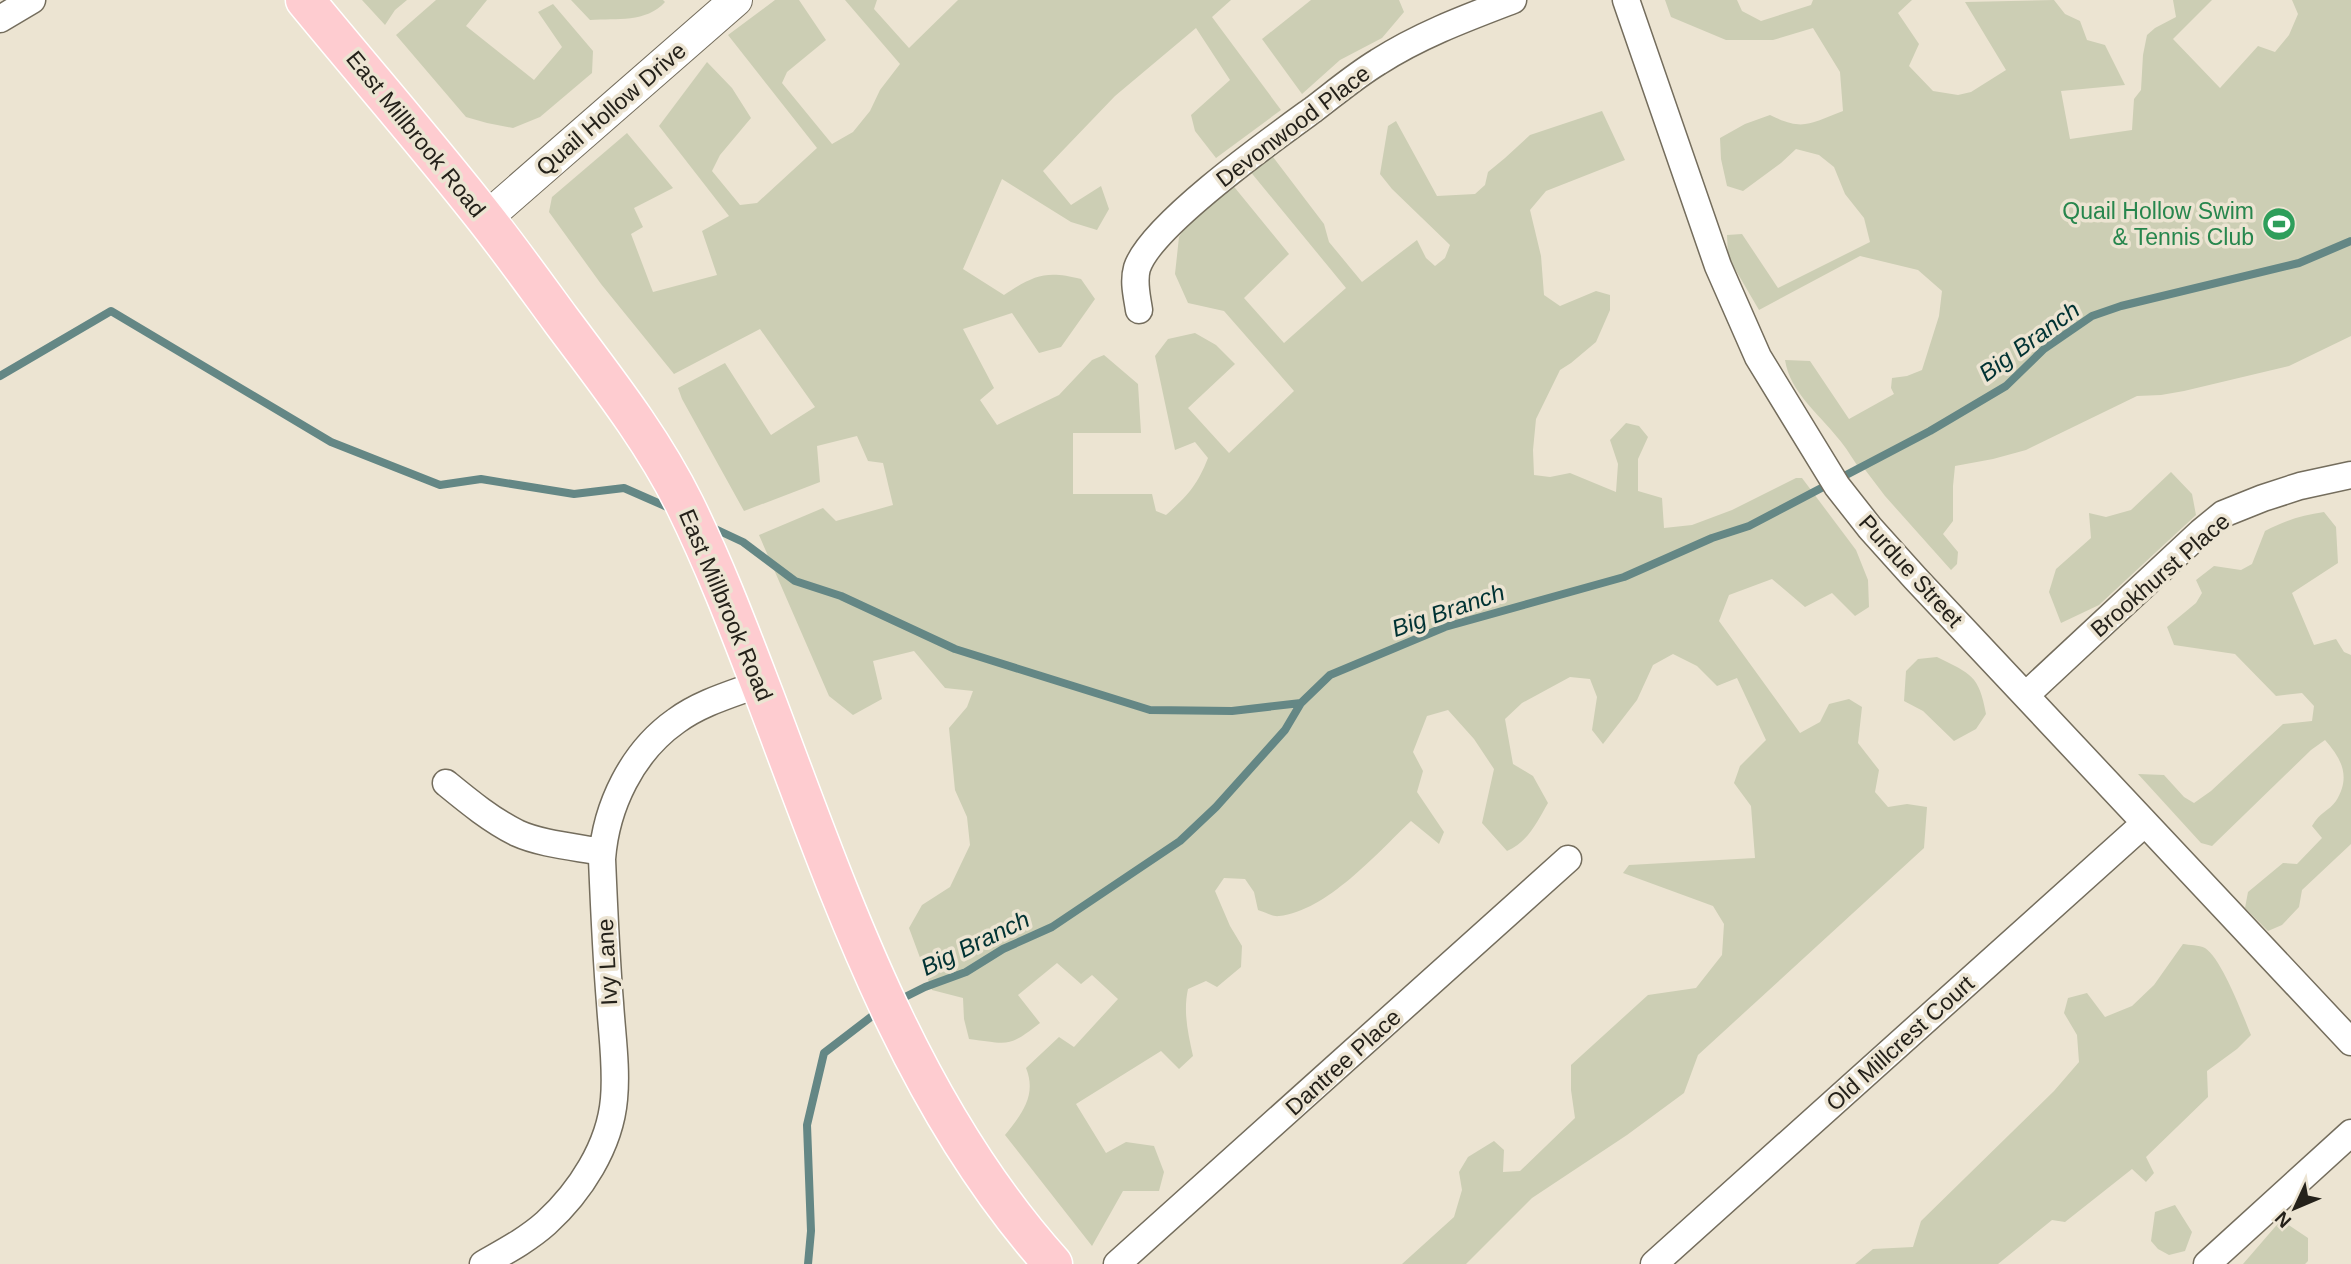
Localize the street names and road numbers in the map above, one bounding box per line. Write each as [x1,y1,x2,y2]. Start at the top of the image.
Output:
street label: Quail Hollow Drive [531,37,691,181]
street label: East Millbrook Road [341,46,491,222]
street label: Devonwood Place [1211,60,1375,192]
street label: East Millbrook Road [674,505,778,705]
street label: Brookhurst Place [2085,508,2235,642]
street label: Purdue Street [1854,510,1969,633]
street label: Ivy Lane [592,918,622,1006]
street label: Old Millcrest Court [1821,970,1979,1116]
street label: Dantree Place [1280,1004,1406,1120]

